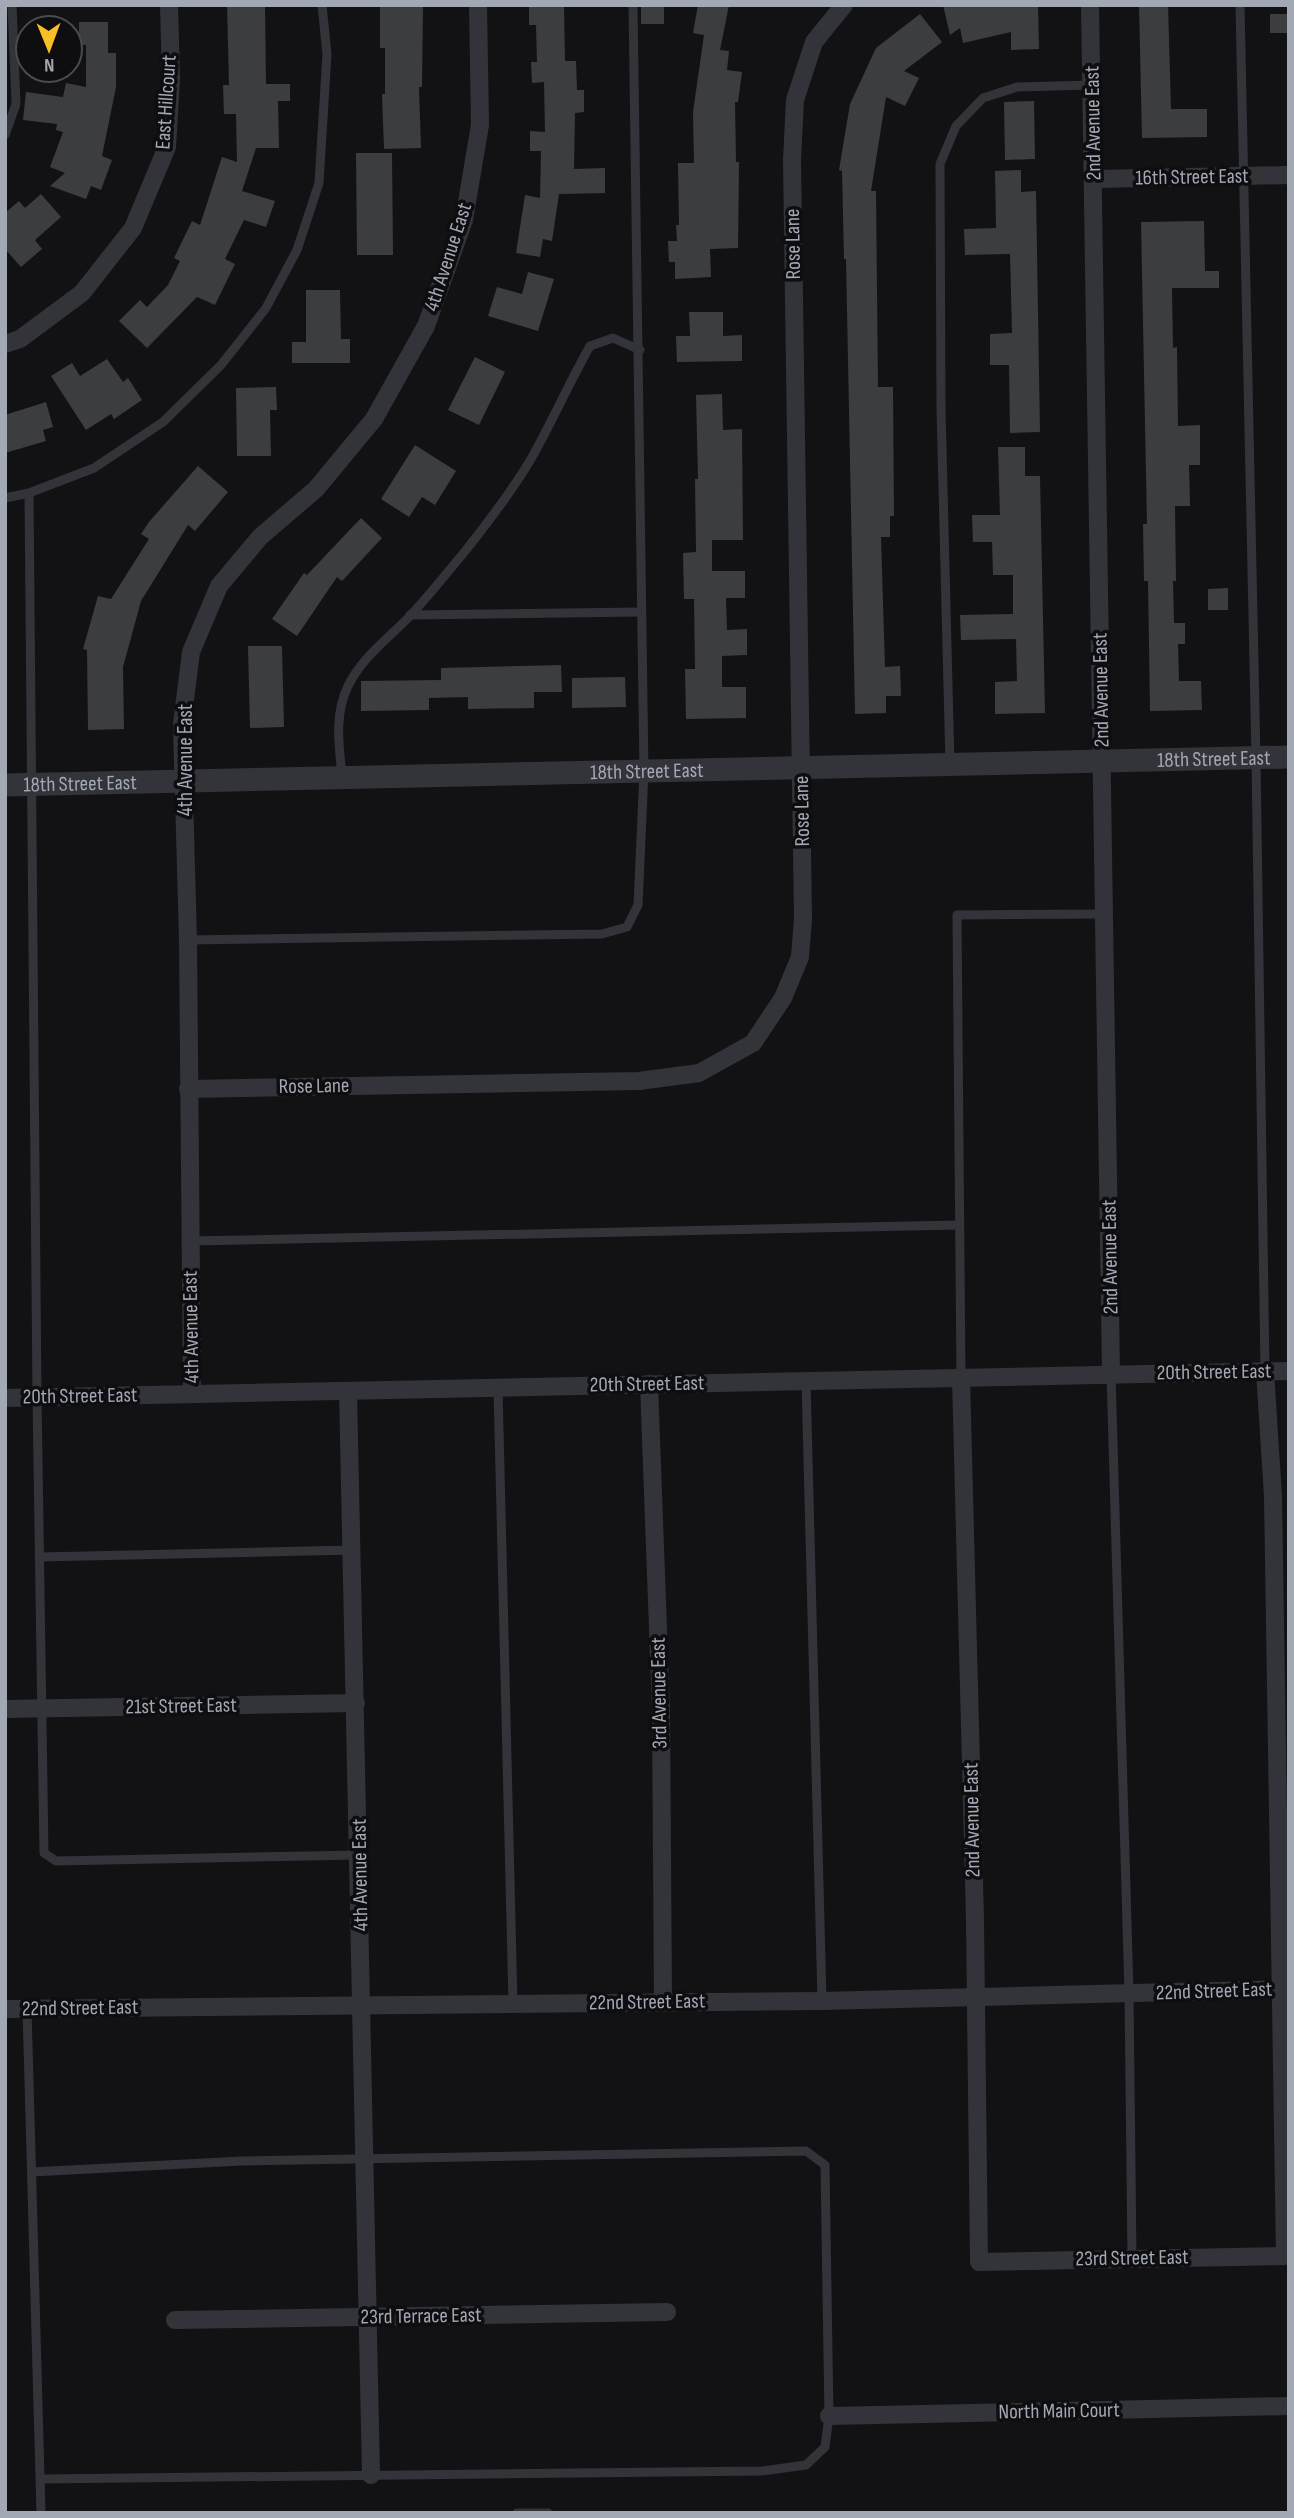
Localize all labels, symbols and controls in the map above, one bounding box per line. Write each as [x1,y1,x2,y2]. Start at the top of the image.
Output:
north arrow [14,14,84,84]
text: N [44,53,55,76]
street label: East Hillcourt [150,54,182,150]
street label: 2nd Avenue East [1080,65,1106,181]
street label: 16th Street East [1135,164,1249,190]
street label: 4th Avenue East [419,200,477,314]
street label: Rose Lane [780,208,806,280]
street label: 2nd Avenue East [1088,632,1114,748]
street label: 4th Avenue East [173,704,198,816]
street label: 18th Street East [1157,745,1271,772]
street label: 18th Street East [590,757,704,785]
street label: 18th Street East [23,770,137,797]
street label: Rose Lane [789,775,815,847]
street label: Rose Lane [278,1073,350,1099]
street label: 2nd Avenue East [1097,1199,1123,1315]
street label: 4th Avenue East [178,1271,204,1383]
street label: 20th Street East [1156,1359,1272,1385]
street label: 20th Street East [589,1371,705,1397]
street label: 20th Street East [22,1383,138,1409]
street label: 3rd Avenue East [646,1637,672,1749]
street label: 21st Street East [125,1693,237,1719]
street label: 2nd Avenue East [959,1762,985,1878]
street label: 4th Avenue East [347,1819,373,1931]
street label: 22nd Street East [1155,1976,1273,2006]
street label: 22nd Street East [589,1988,705,2016]
street label: 22nd Street East [22,1994,138,2022]
street label: 23rd Street East [1075,2245,1189,2271]
street label: 23rd Terrace East [360,2302,482,2330]
street label: North Main Court [998,2397,1120,2425]

